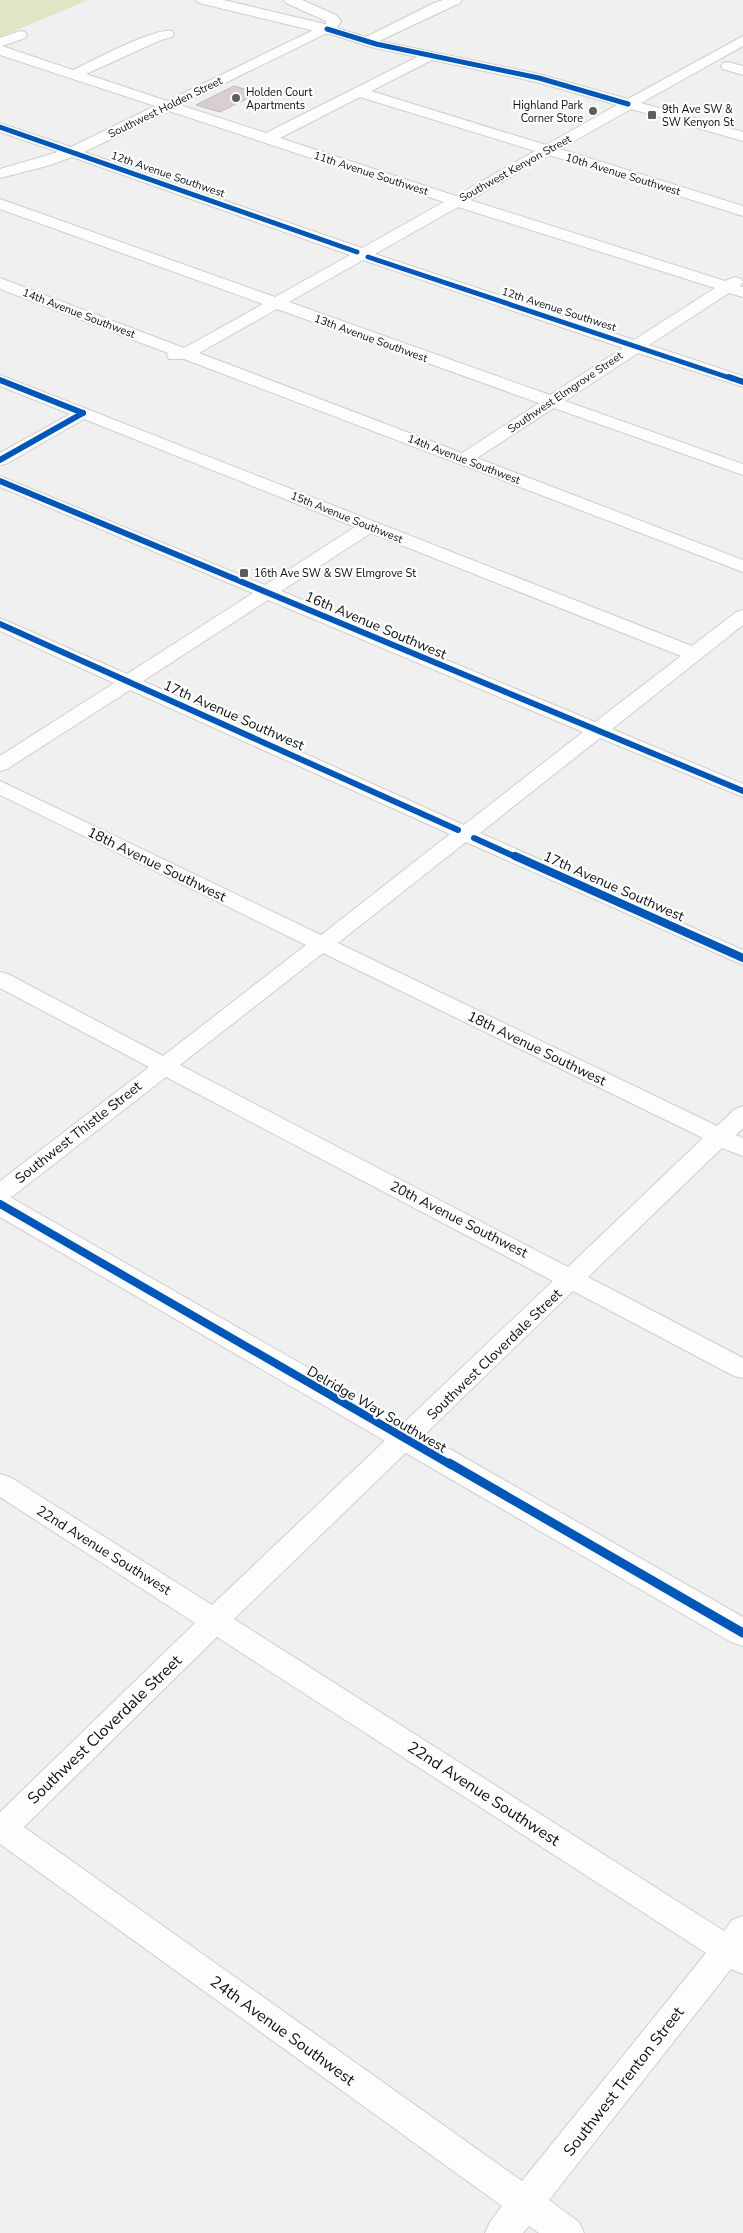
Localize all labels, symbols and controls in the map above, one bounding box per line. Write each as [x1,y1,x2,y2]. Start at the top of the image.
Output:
street label: Southwest Holden Street [106,73,225,142]
place label: Holden Court Apartments [246,85,313,113]
marker: Holden Court Apartments [230,92,242,104]
place label: Highland Park Corner Store [513,98,583,126]
place label: 9th Ave SW & SW Kenyon St [662,102,734,130]
marker: Highland Park Corner Store [587,105,599,117]
marker: 9th Ave SW & SW Kenyon St [646,109,658,121]
street label: Southwest Kenyon Street [457,131,574,205]
street label: 12th Avenue Southwest [109,148,227,201]
street label: 11th Avenue Southwest [312,148,430,199]
street label: 10th Avenue Southwest [563,150,682,199]
street label: 12th Avenue Southwest [500,284,618,335]
street label: 14th Avenue Southwest [20,285,137,342]
street label: 13th Avenue Southwest [312,311,430,366]
street label: Southwest Elmgrove Street [505,348,626,437]
street label: 14th Avenue Southwest [405,431,522,488]
street label: 15th Avenue Southwest [289,488,405,547]
place label: 16th Ave SW & SW Elmgrove St [254,566,416,581]
marker: 16th Ave SW & SW Elmgrove St [238,567,250,579]
street label: 16th Avenue Southwest [302,587,450,664]
street label: 17th Avenue Southwest [160,676,307,755]
street label: 18th Avenue Southwest [84,823,229,906]
street label: 17th Avenue Southwest [540,847,687,926]
street label: 18th Avenue Southwest [464,1007,609,1090]
street label: Southwest Thistle Street [11,1077,146,1188]
street label: 20th Avenue Southwest [387,1176,531,1263]
street label: Southwest Cloverdale Street [423,1285,566,1424]
street label: Delridge Way Southwest [304,1362,450,1457]
street label: 22nd Avenue Southwest [33,1501,175,1600]
street label: Southwest Cloverdale Street [23,1650,187,1809]
street label: 22nd Avenue Southwest [403,1736,564,1852]
street label: 24th Avenue Southwest [206,1971,360,2091]
street label: Southwest Trenton Street [558,2002,689,2161]

